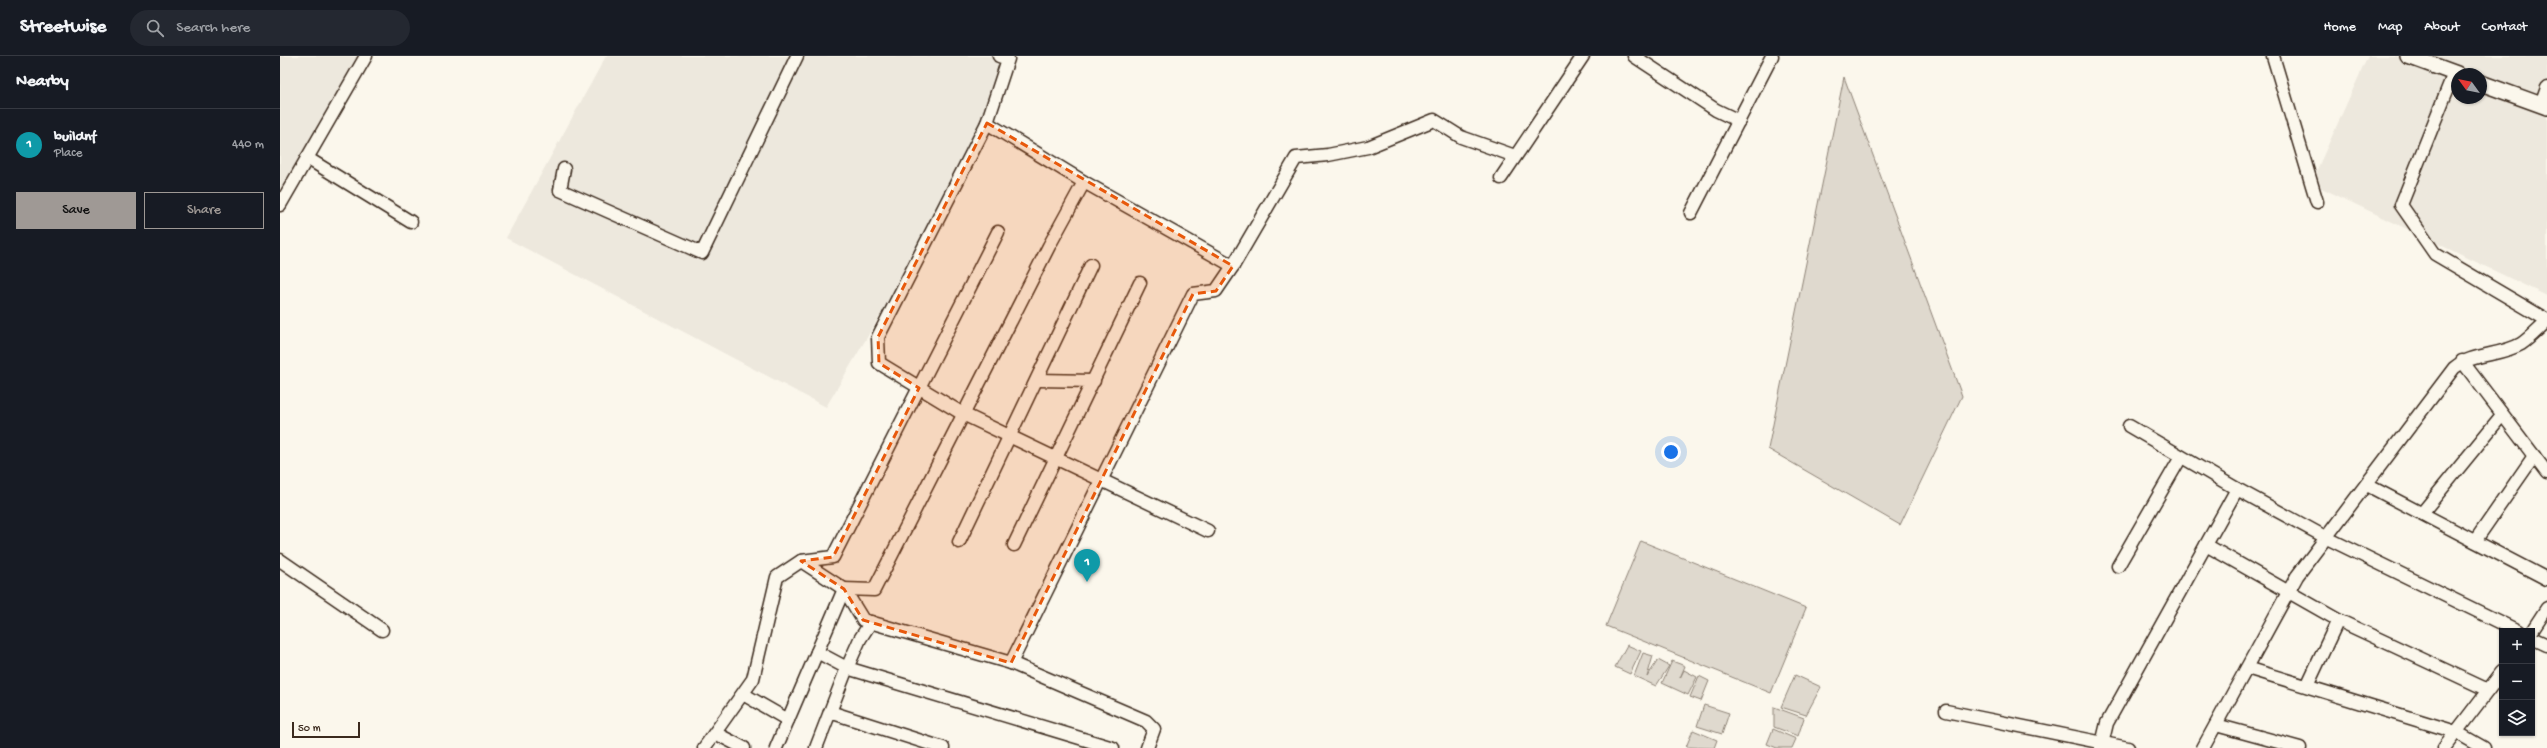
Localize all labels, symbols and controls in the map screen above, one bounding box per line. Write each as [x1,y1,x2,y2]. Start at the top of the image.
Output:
search box [130,10,410,46]
text: Streetwise [20,16,106,39]
icon: search [144,17,166,39]
text: Search here [176,19,250,37]
text: Home [2324,19,2356,36]
text: Map [2378,19,2402,36]
text: About [2424,19,2460,36]
text: Contact [2482,19,2527,36]
north arrow [2451,68,2487,104]
text: Nearby [16,72,69,92]
text: buildnf [54,128,96,146]
text: 1 [26,137,32,152]
text: 440 m [232,137,264,152]
text: Place [54,146,82,161]
button: Save [16,192,136,229]
button: Share [144,192,264,229]
your location [1661,442,1681,462]
pin: 1 [1074,549,1100,582]
map controls [2499,628,2535,736]
button: + [2499,628,2535,664]
button: − [2499,664,2535,700]
button: layers [2499,700,2535,736]
scale bar [292,720,360,739]
text: 50 m [298,723,320,735]

